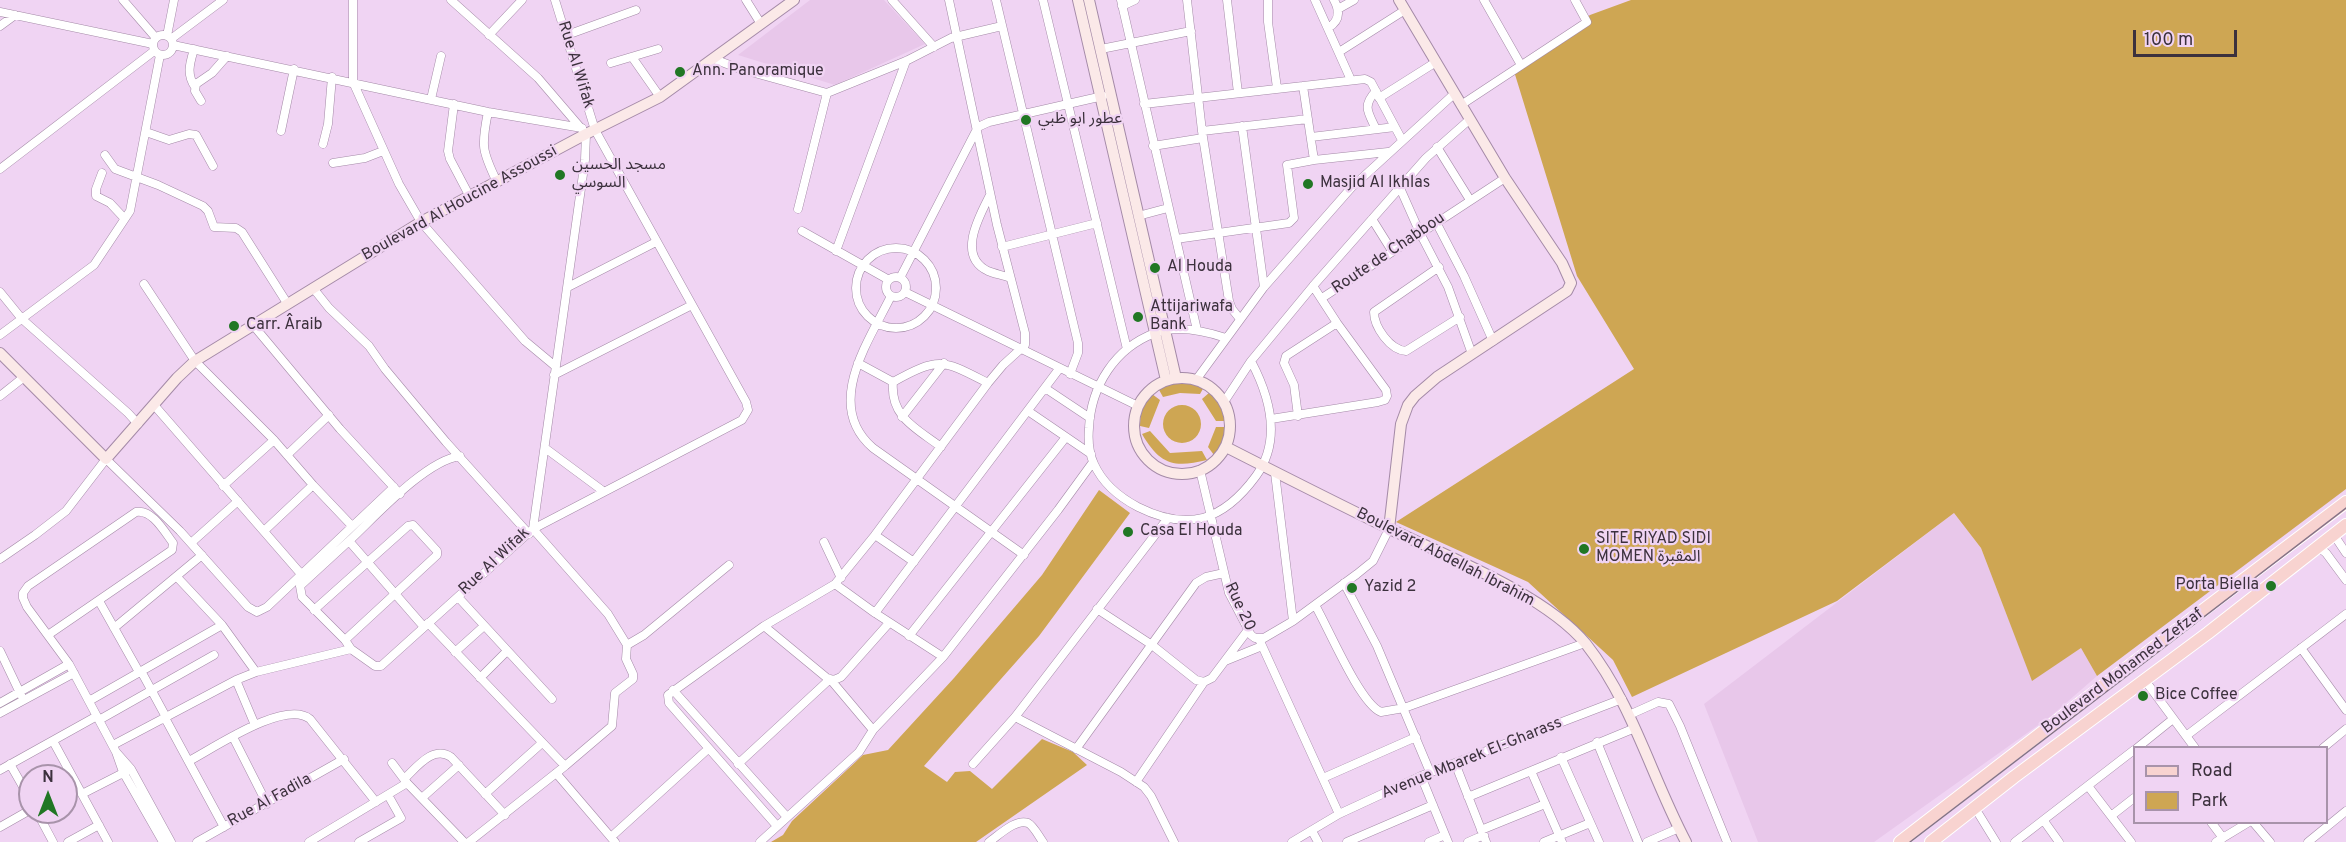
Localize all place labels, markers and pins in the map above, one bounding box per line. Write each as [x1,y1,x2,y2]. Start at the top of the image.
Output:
place label: Ann. Panoramique [692,62,824,82]
marker: Ann. Panoramique [673,65,687,79]
place label: عطور ابو ظبي [1038,110,1122,130]
marker: عطور ابو ظبي [1019,113,1033,127]
place label: مسجد الحسين السوسي [572,156,666,194]
marker: مسجد الحسين السوسي [553,168,567,182]
place label: Masjid Al Ikhlas [1320,174,1430,194]
marker: Masjid Al Ikhlas [1301,177,1315,191]
place label: Al Houda [1167,258,1232,278]
marker: Al Houda [1148,261,1162,275]
place label: Attijariwafa Bank [1150,298,1233,336]
marker: Attijariwafa Bank [1131,310,1145,324]
place label: Carr. Âraib [246,316,322,336]
marker: Carr. Âraib [227,319,241,333]
place label: Casa El Houda [1140,522,1242,542]
marker: Casa El Houda [1121,525,1135,539]
place label: SITE RIYAD SIDI MOMEN المقبرة [1596,530,1711,568]
marker: SITE RIYAD SIDI MOMEN المقبرة [1577,542,1591,556]
place label: Porta Biella [2176,576,2259,596]
place label: Yazid 2 [1364,578,1416,598]
marker: Porta Biella [2264,579,2278,593]
marker: Yazid 2 [1345,581,1359,595]
place label: Bice Coffee [2155,686,2238,706]
marker: Bice Coffee [2136,689,2150,703]

